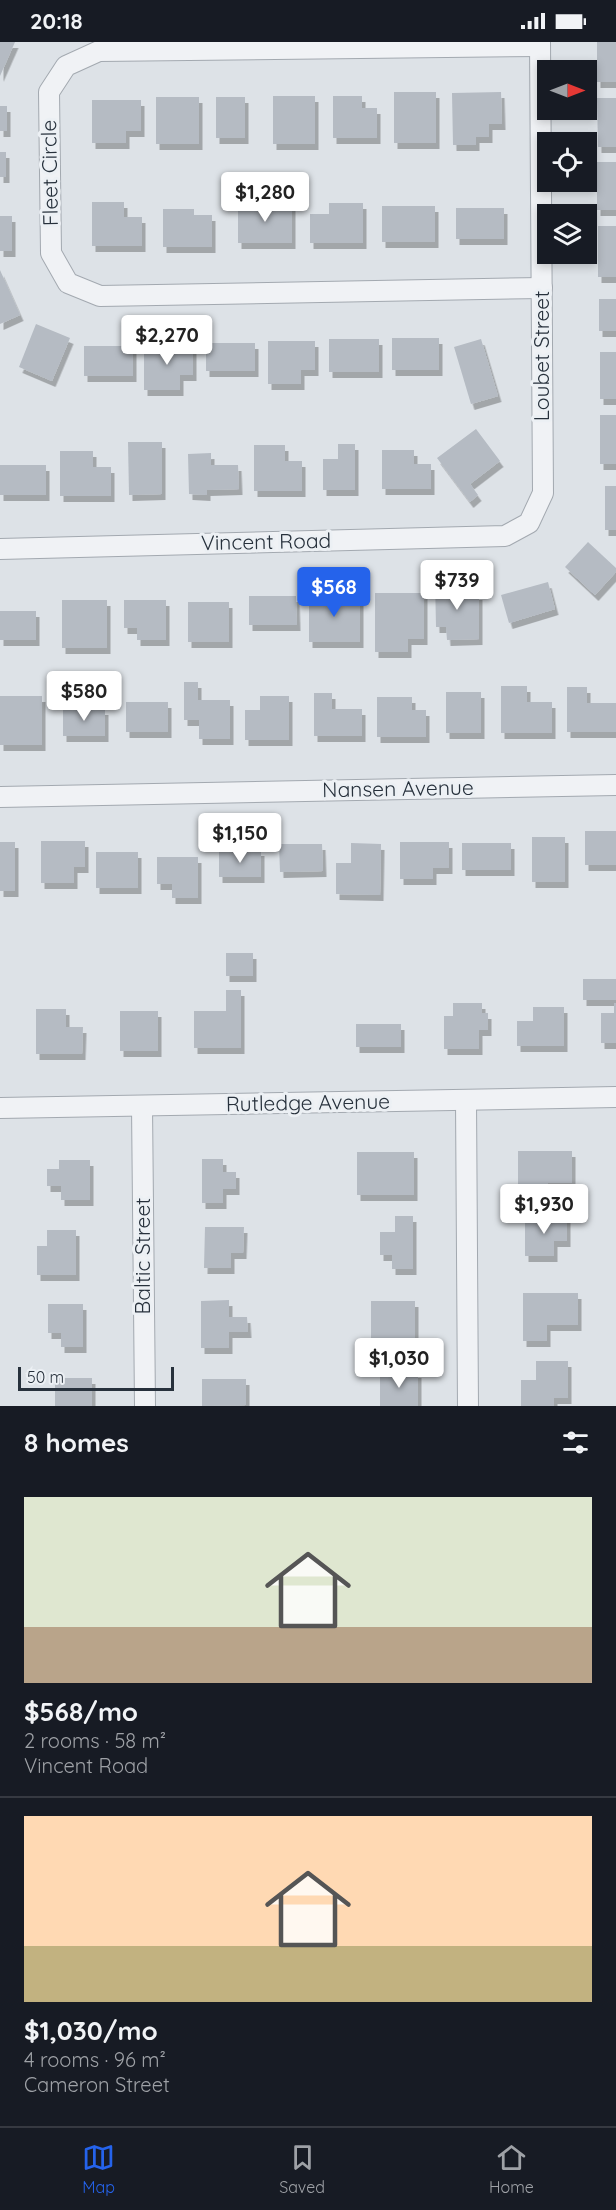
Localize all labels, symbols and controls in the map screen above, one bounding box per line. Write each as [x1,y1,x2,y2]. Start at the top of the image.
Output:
text: 20:18 [30,7,83,35]
north arrow [537,60,597,120]
map controls [537,60,597,264]
street label: Fleet Circle [35,120,63,226]
button: locate [537,132,597,192]
pin: $1,280 [216,172,314,223]
text: $1,280 [235,179,295,204]
button: layers [537,204,597,264]
street label: Loubet Street [528,291,554,421]
pin: $2,270 [118,315,216,366]
text: $2,270 [135,322,199,347]
street label: Vincent Road [201,527,331,555]
pin: $739 [421,560,493,611]
pin: $568 [298,567,370,618]
text: $739 [434,567,480,592]
text: $568 [311,574,357,599]
pin: $580 [48,671,120,722]
text: $580 [61,678,107,703]
street label: Nansen Avenue [322,774,474,802]
pin: $1,150 [191,813,289,864]
text: $1,150 [212,820,268,845]
street label: Rutledge Avenue [226,1088,390,1116]
pin: $1,930 [495,1184,593,1235]
text: $1,930 [514,1191,574,1216]
street label: Baltic Street [129,1198,155,1314]
pin: $1,030 [350,1338,448,1389]
text: $1,030 [369,1345,429,1370]
scale bar [18,1364,174,1392]
text: 50 m [27,1367,64,1387]
text: 8 homes [24,1426,129,1459]
icon: filters [559,1426,592,1459]
icon: home [254,1536,362,1644]
text: $568/mo [24,1695,138,1728]
text: 2 rooms · 58 m² [24,1728,166,1753]
text: Vincent Road [24,1753,148,1778]
icon: home [254,1855,362,1963]
text: $1,030/mo [24,2014,158,2047]
text: 4 rooms · 96 m² [24,2047,166,2072]
text: Cameron Street [24,2072,170,2097]
tab: Map [82,2141,115,2197]
tab: Saved [279,2141,325,2197]
tab: Home [489,2141,534,2197]

